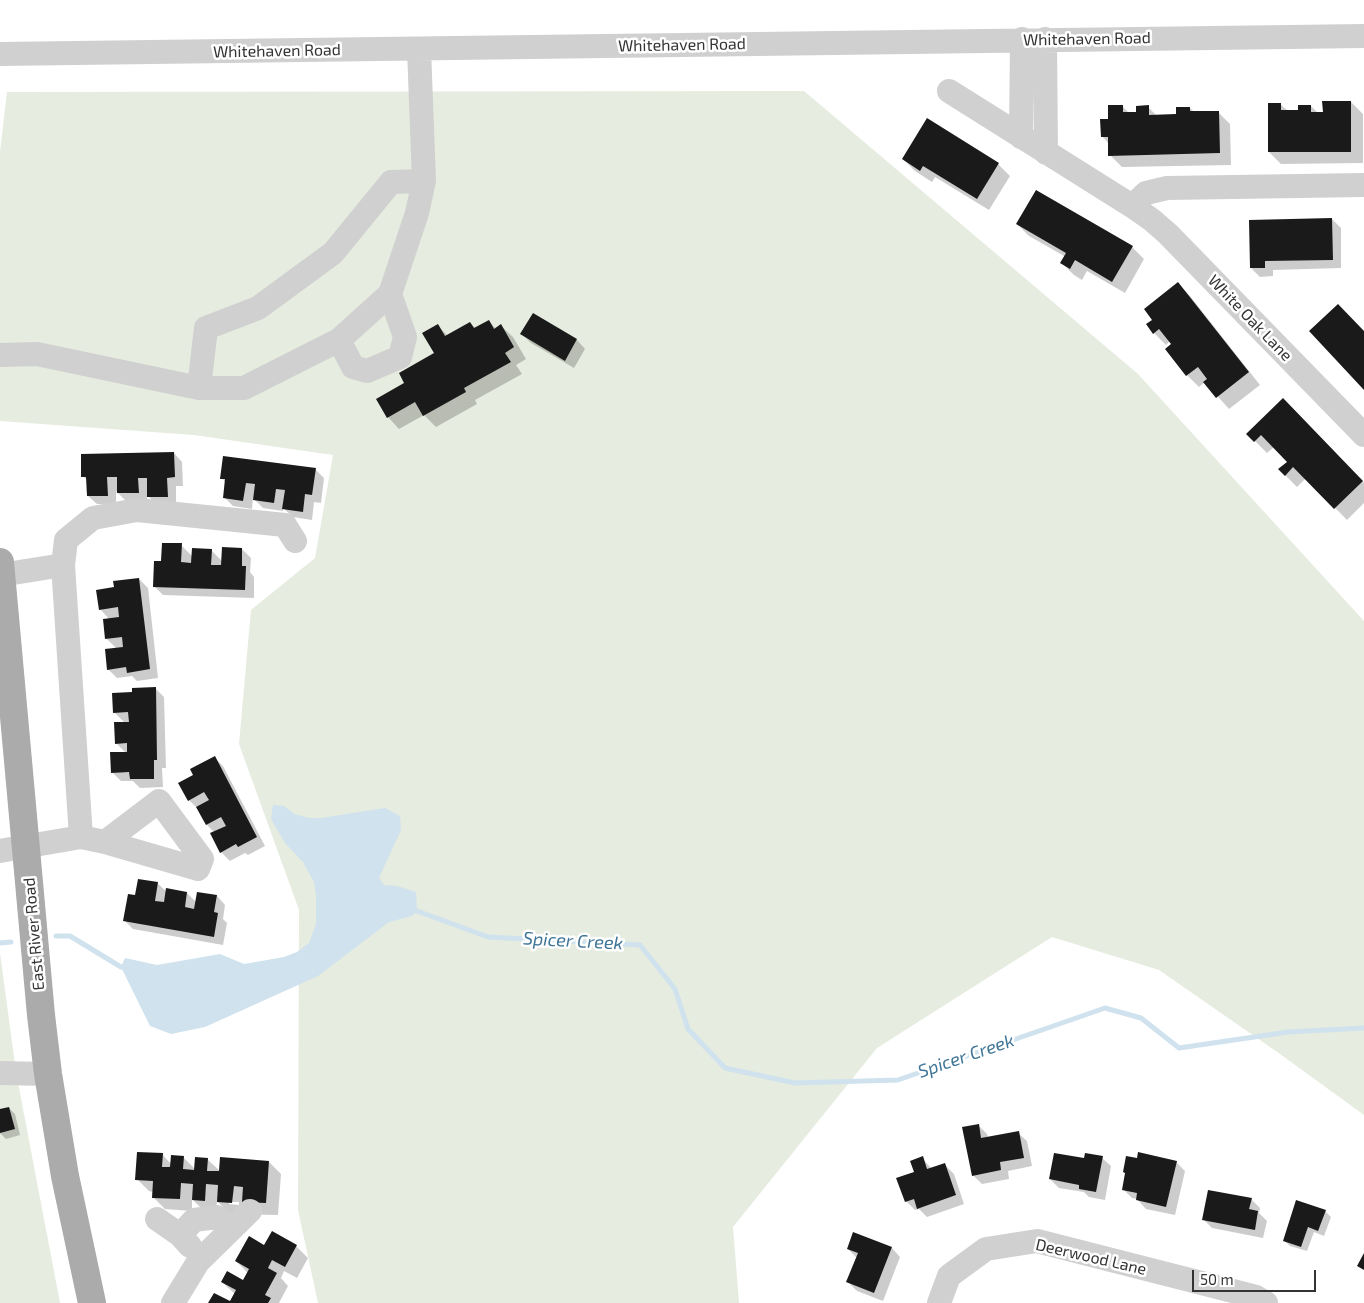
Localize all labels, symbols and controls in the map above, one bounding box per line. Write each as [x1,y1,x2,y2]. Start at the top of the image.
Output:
street label: Whitehaven Road [1023,28,1151,50]
street label: Whitehaven Road [618,34,746,56]
street label: Whitehaven Road [213,40,341,62]
street label: White Oak Lane [1204,271,1296,365]
street label: East River Road [20,877,48,991]
water label: Spicer Creek [522,928,624,954]
water label: Spicer Creek [915,1029,1017,1083]
street label: Deerwood Lane [1034,1235,1148,1279]
scale bar [1194,1260,1318,1292]
text: 50 m [1200,1270,1234,1288]

